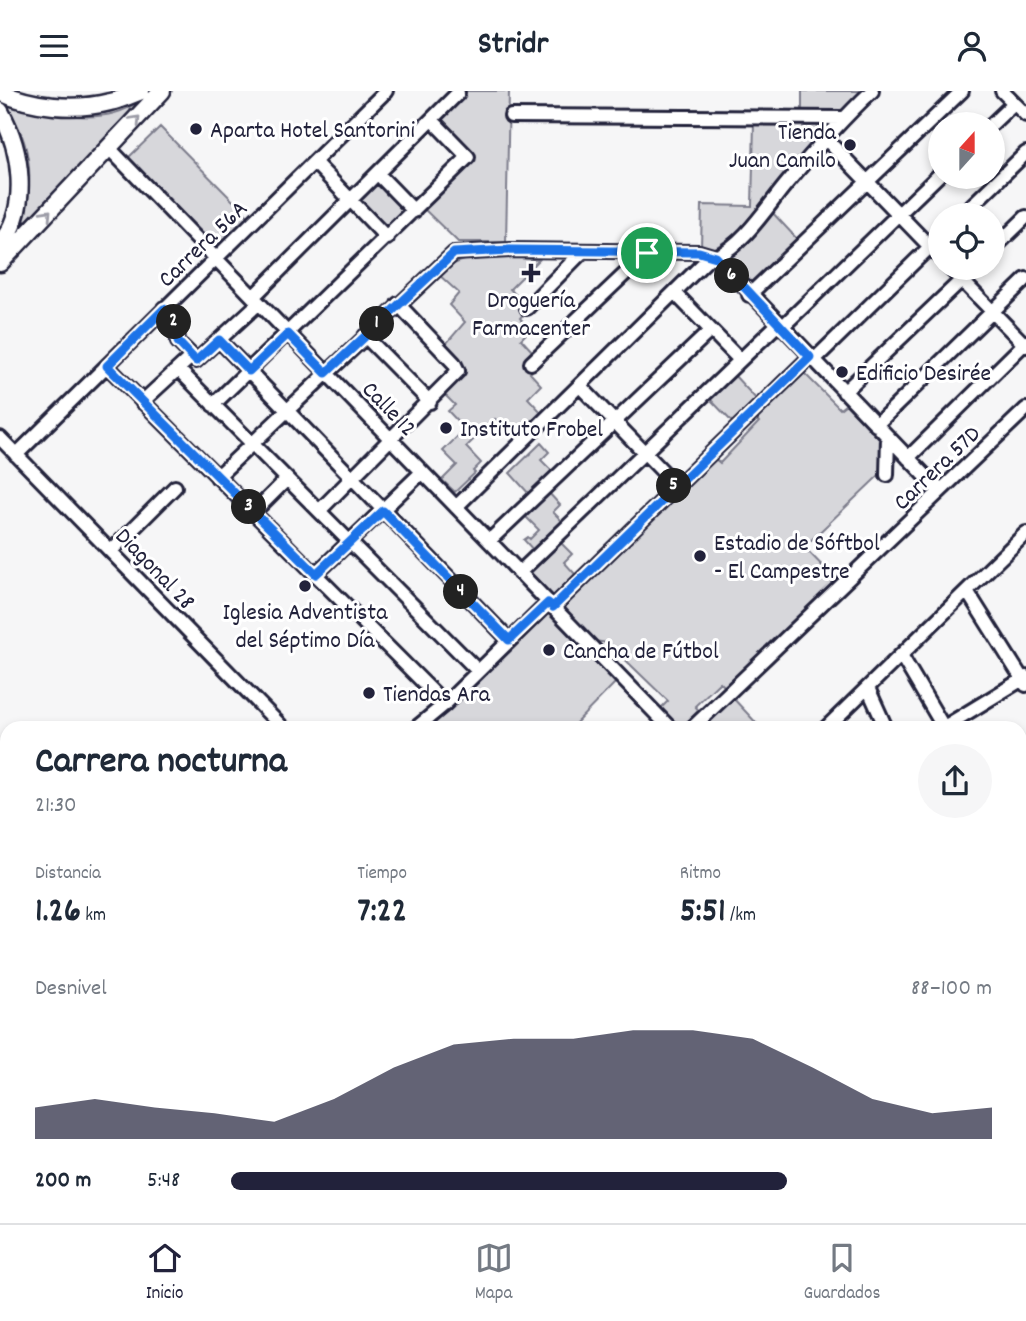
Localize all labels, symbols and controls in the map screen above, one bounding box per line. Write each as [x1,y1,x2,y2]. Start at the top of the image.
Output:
text: Stridr [478,23,548,69]
icon: menu [35,27,73,65]
icon: person [953,27,991,65]
north arrow [928,112,1004,189]
map controls [928,112,1005,280]
one-way arrow [127,115,140,128]
place label: Aparta Hotel Santorini [210,115,415,149]
place label: Tienda Juan Camilo [729,117,837,179]
marker: Aparta Hotel Santorini [188,121,204,137]
marker: Tienda Juan Camilo [842,137,858,153]
street label: Carrera 56A [152,194,257,297]
button: locate [928,203,1005,280]
one-way arrow [38,209,51,222]
pin [617,223,677,283]
icon: arrive [628,234,666,272]
pin: 6 [714,259,750,293]
text: 6 [727,262,736,289]
marker: Droguería Farmacenter [523,265,539,281]
place label: Droguería Farmacenter [472,285,590,347]
pin: 2 [156,305,192,339]
pin: 1 [360,307,394,341]
text: 2 [169,308,178,335]
text: 1 [374,310,379,337]
place label: Edificio Desirée [856,358,991,392]
marker: Edificio Desirée [834,364,850,380]
street label: Calle 12 [353,374,423,446]
place label: Instituto Frobel [460,414,603,448]
street label: Carrera 57D [887,419,989,520]
marker: Instituto Frobel [438,420,454,436]
pin: 5 [656,469,692,503]
text: 5 [669,472,678,499]
pin: 3 [232,489,266,525]
text: 3 [244,493,253,520]
street label: Diagonal 28 [106,521,202,619]
place label: Estadio de Sóftbol - El Campestre [714,528,880,590]
marker: Estadio de Sóftbol - El Campestre [692,548,708,564]
pin: 4 [444,575,478,609]
marker: Iglesia Adventista del Séptimo Día [297,578,313,594]
text: 4 [457,578,464,605]
place label: Iglesia Adventista del Séptimo Día [223,597,388,659]
place label: Cancha de Fútbol [563,636,719,670]
marker: Cancha de Fútbol [541,642,557,658]
place label: Tiendas Ara [383,679,491,713]
marker: Tiendas Ara [361,685,377,701]
text: Carrera nocturna [35,736,287,791]
button: share [918,744,992,818]
text: 21:30 [35,790,77,823]
text: Distancia [35,861,101,888]
text: Tiempo [357,861,407,888]
text: Ritmo [680,861,721,888]
text: 1.26 [35,888,81,938]
text: 7:22 [357,888,407,938]
text: 5:51 [680,888,726,938]
text: km [81,903,106,930]
text: /km [726,903,756,930]
text: Desnivel [35,973,107,1006]
text: 88–100 m [911,973,992,1006]
text: 200 m [35,1165,91,1198]
text: 5:48 [147,1165,180,1198]
tab: Inicio [146,1239,184,1308]
tab: Mapa [475,1239,513,1308]
tab: Guardados [804,1239,880,1308]

